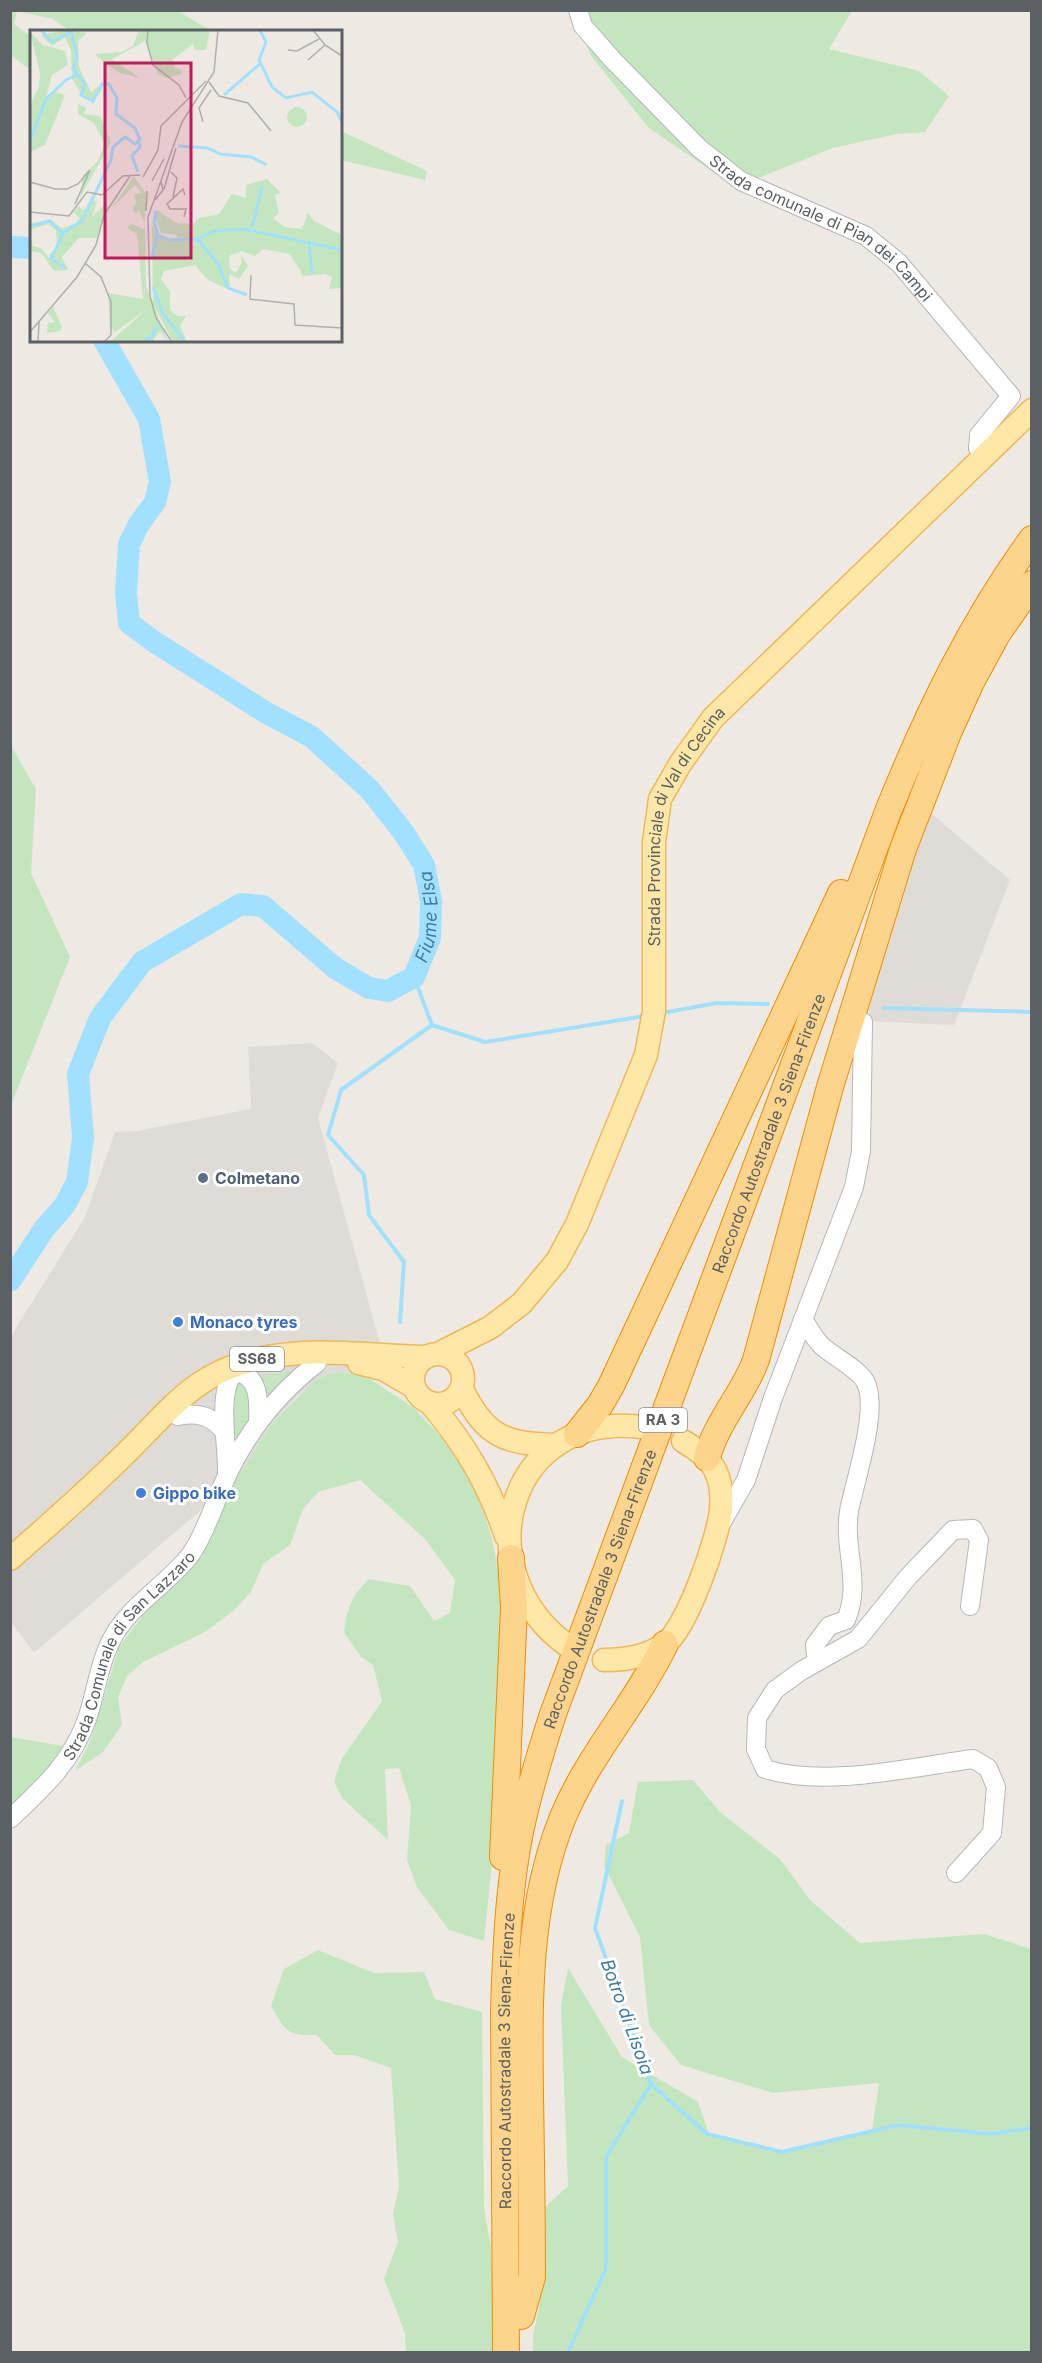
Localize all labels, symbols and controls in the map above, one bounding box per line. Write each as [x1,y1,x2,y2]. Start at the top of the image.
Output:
inset map [30,30,342,342]
street label: Strada comunale di Pian dei Campi [706,150,937,305]
street label: Strada Provinciale di Val di Cecina [644,702,729,946]
water label: Fiume Elsa [410,869,442,965]
street label: Raccordo Autostradale 3 Siena-Firenze [708,991,830,1276]
place label: Colmetano [215,1168,300,1188]
marker: Colmetano [196,1171,210,1185]
place label: Monaco tyres [190,1312,297,1332]
marker: Monaco tyres [171,1315,185,1329]
road number: SS68 [230,1347,284,1371]
road number: RA 3 [639,1408,687,1432]
street label: Raccordo Autostradale 3 Siena-Firenze [539,1446,660,1731]
place label: Gippo bike [153,1483,236,1503]
marker: Gippo bike [134,1486,148,1500]
street label: Strada Comunale di San Lazzaro [58,1547,199,1764]
street label: Raccordo Autostradale 3 Siena-Firenze [494,1912,519,2209]
water label: Botro di Lisoia [597,1956,658,2078]

